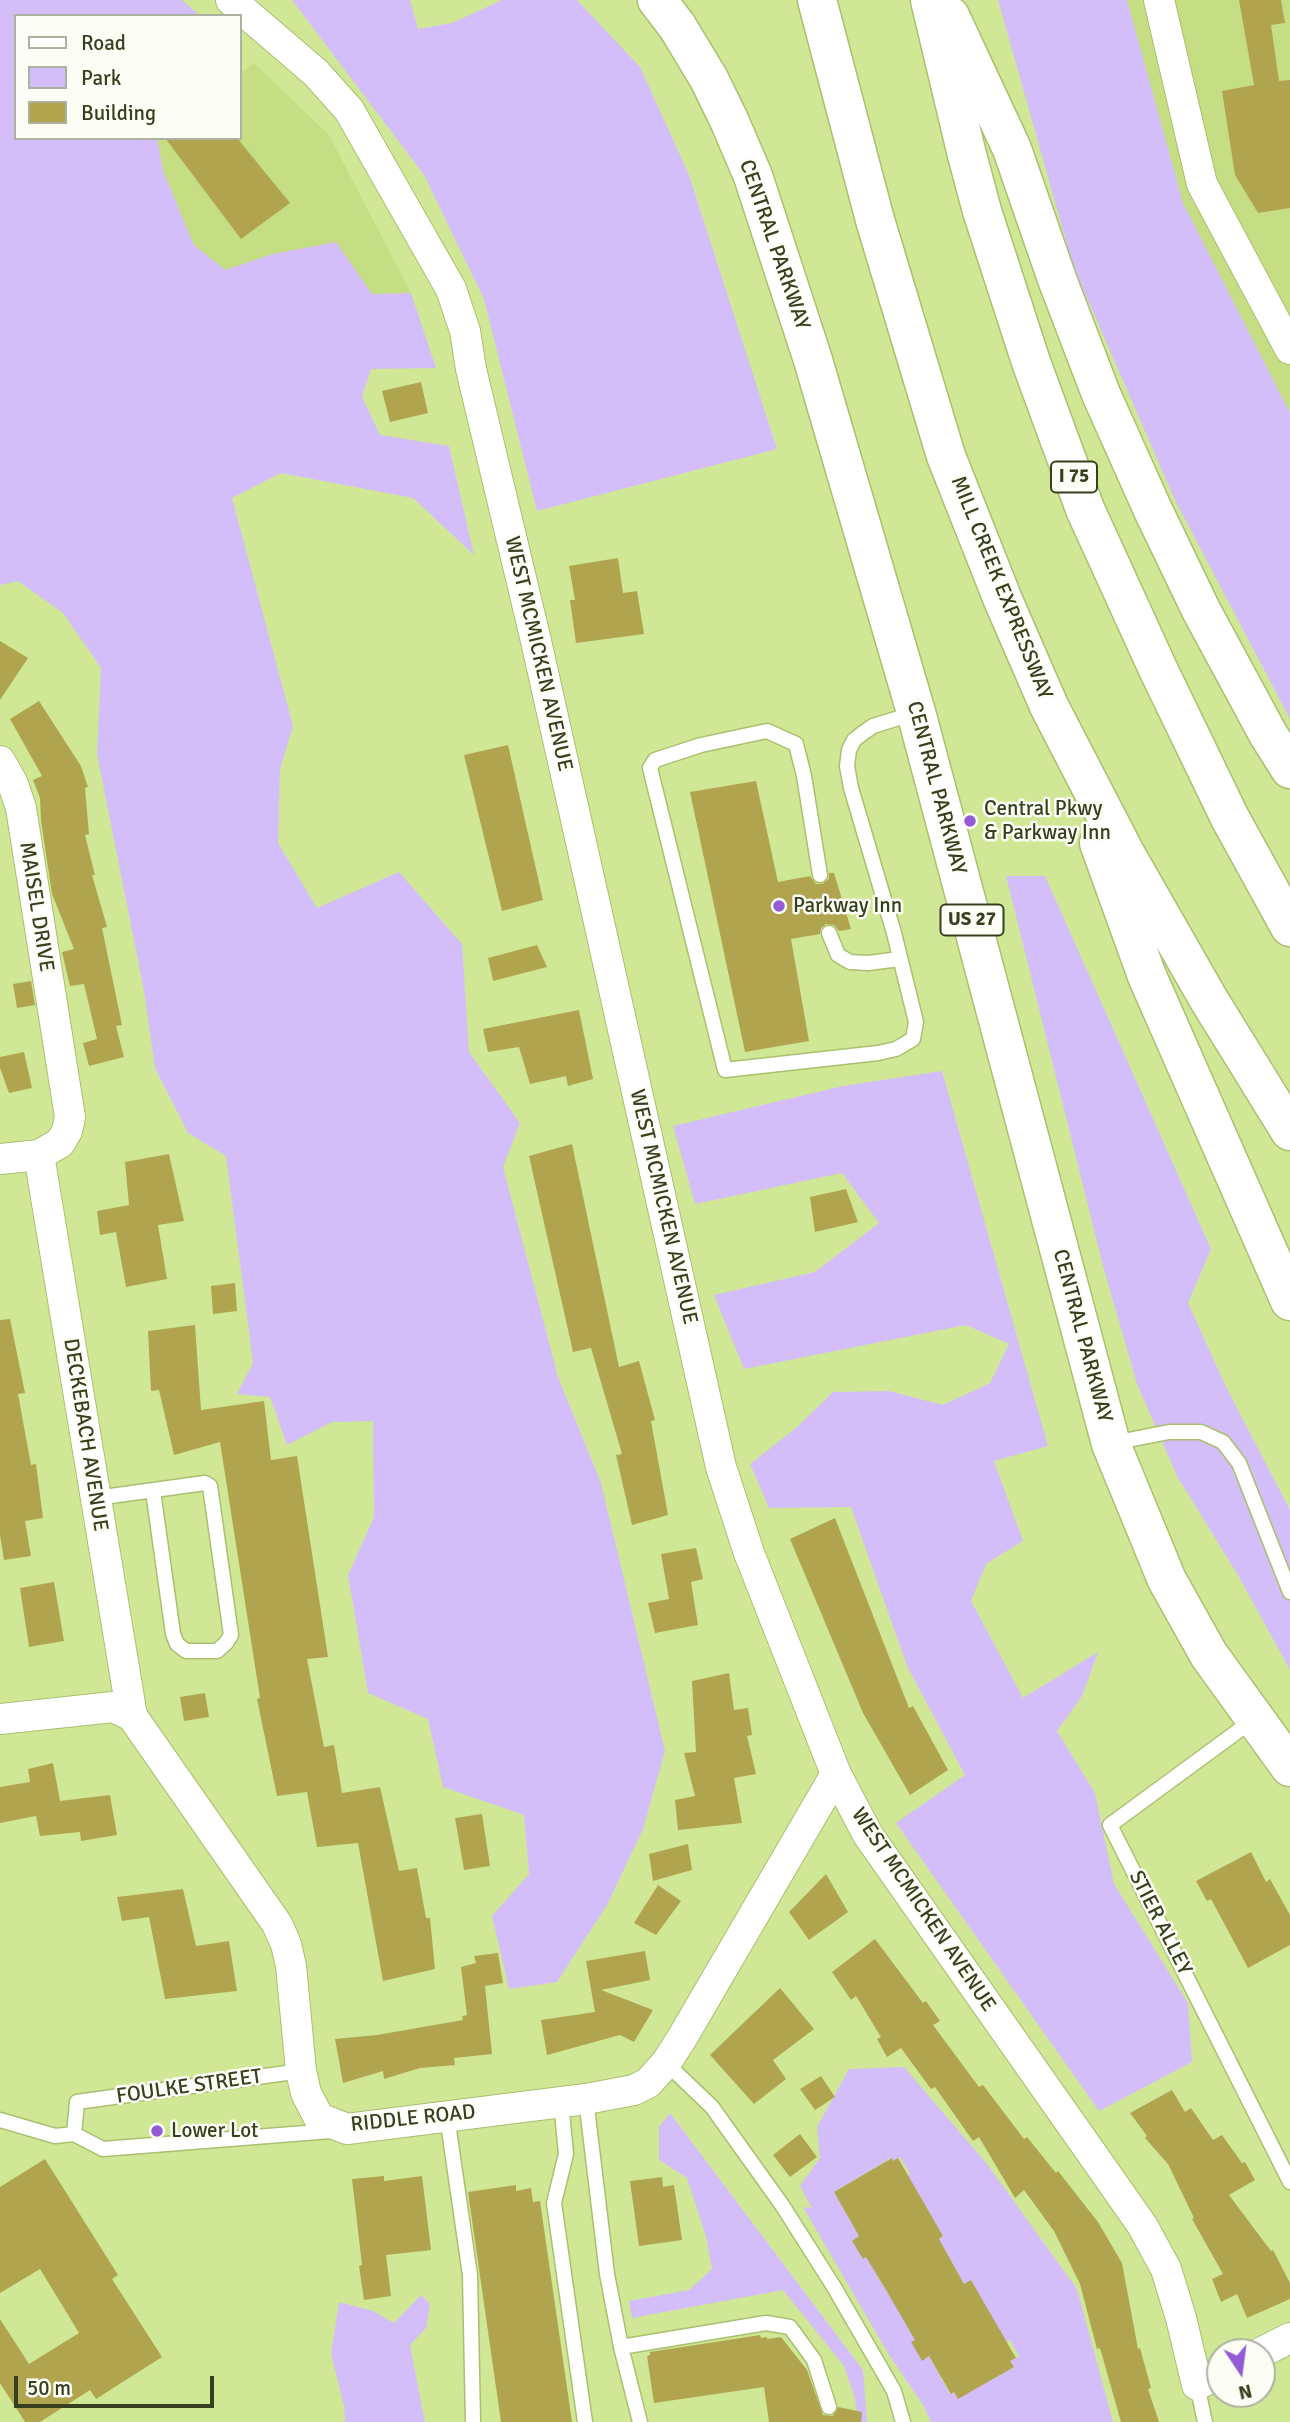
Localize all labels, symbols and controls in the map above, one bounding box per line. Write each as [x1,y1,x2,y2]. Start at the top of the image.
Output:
legend [14,14,242,140]
text: Road [81,30,126,56]
text: Park [81,65,121,91]
text: Building [81,100,156,126]
street label: CENTRAL PARKWAY [733,157,815,333]
road number: I 75 [1051,462,1097,492]
street label: MILL CREEK EXPRESSWAY [945,473,1057,703]
street label: WEST MCMICKEN AVENUE [499,534,577,774]
street label: CENTRAL PARKWAY [901,699,971,877]
place label: Central Pkwy & Parkway Inn [984,796,1111,846]
marker: Central Pkwy & Parkway Inn [962,813,978,829]
street label: MAISEL DRIVE [13,840,59,974]
place label: Parkway Inn [793,893,902,919]
marker: Parkway Inn [771,898,787,914]
road number: US 27 [940,904,1004,936]
street label: WEST MCMICKEN AVENUE [624,1087,702,1327]
street label: CENTRAL PARKWAY [1047,1247,1117,1425]
street label: DECKEBACH AVENUE [57,1337,113,1533]
street label: WEST MCMICKEN AVENUE [845,1803,1001,2017]
street label: STIER ALLEY [1123,1867,1197,1979]
street label: FOULKE STREET [115,2064,263,2110]
street label: RIDDLE ROAD [349,2100,477,2138]
place label: Lower Lot [171,2118,258,2144]
marker: Lower Lot [149,2123,165,2139]
north arrow [1206,2338,1276,2408]
scale bar [18,2362,217,2406]
text: 50 m [27,2375,71,2401]
text: N [1236,2378,1254,2405]

